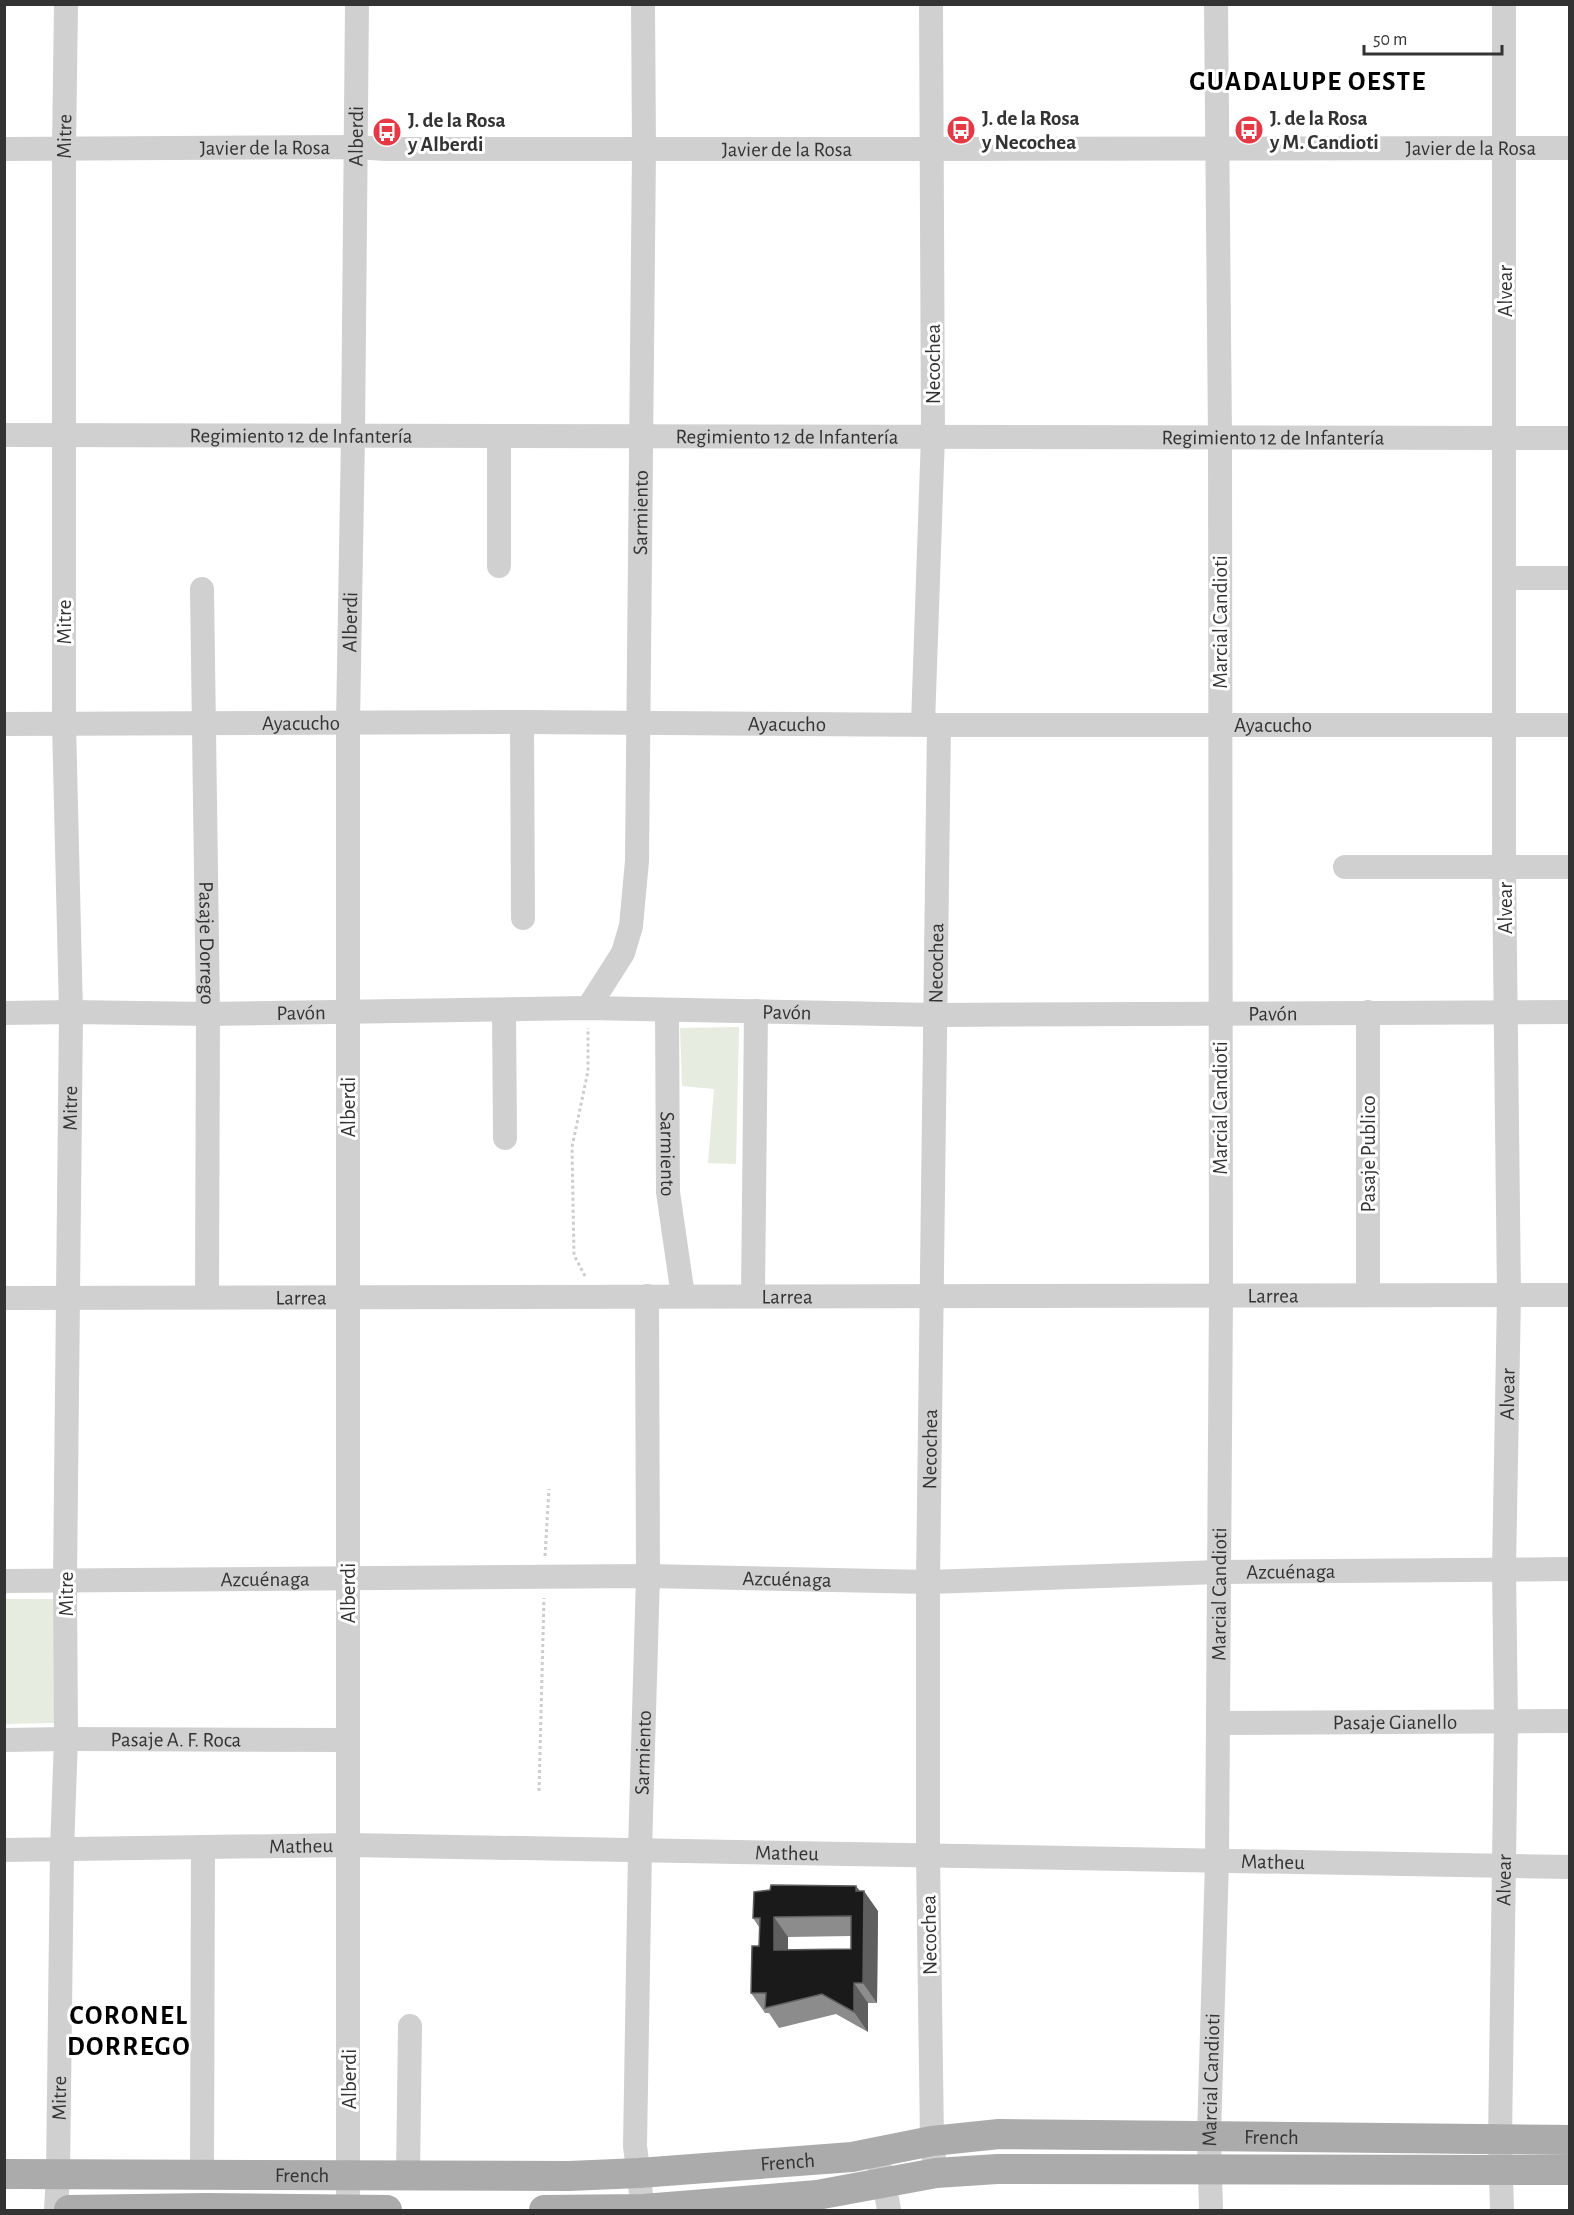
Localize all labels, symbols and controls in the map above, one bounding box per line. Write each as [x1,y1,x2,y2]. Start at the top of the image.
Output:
scale bar [1364,18,1502,56]
text: 50 m [1373,31,1407,49]
district label: GUADALUPE OESTE [1189,68,1427,95]
street label: Alberdi [345,106,367,166]
place label: J. de la Rosa y Necochea [981,108,1080,153]
place label: J. de la Rosa y M. Candioti [1269,108,1379,153]
place label: J. de la Rosa y Alberdi [407,110,506,155]
street label: Mitre [54,114,75,159]
bus stop icon: J. de la Rosa y Necochea [945,114,977,146]
bus stop icon: J. de la Rosa y M. Candioti [1233,114,1265,146]
bus stop icon: J. de la Rosa y Alberdi [371,116,403,148]
street label: Javier de la Rosa [200,137,331,159]
street label: Javier de la Rosa [1406,138,1536,159]
street label: Javier de la Rosa [722,139,853,160]
street label: Alvear [1495,265,1516,317]
street label: Necochea [923,324,944,404]
street label: Regimiento 12 de Infantería [190,425,413,447]
street label: Regimiento 12 de Infantería [676,426,899,448]
street label: Regimiento 12 de Infantería [1162,427,1385,449]
street label: Sarmiento [630,470,652,555]
street label: Marcial Candioti [1210,555,1231,689]
street label: Alberdi [339,592,361,652]
street label: Mitre [54,600,75,644]
street label: Ayacucho [262,713,340,734]
street label: Ayacucho [748,714,826,735]
street label: Ayacucho [1234,715,1312,736]
street label: Pasaje Dorrego [195,881,218,1005]
street label: Alvear [1495,882,1516,934]
street label: Necochea [925,923,947,1004]
street label: Pavón [276,1002,326,1024]
street label: Pavón [762,1002,812,1024]
street label: Pavón [1248,1003,1298,1025]
street label: Marcial Candioti [1210,1041,1231,1175]
street label: Alberdi [338,1077,359,1137]
street label: Mitre [60,1086,81,1131]
street label: Pasaje Publico [1358,1095,1379,1213]
street label: Sarmiento [657,1111,678,1197]
street label: Larrea [761,1286,813,1308]
street label: Larrea [1247,1286,1299,1307]
street label: Larrea [275,1287,327,1308]
street label: Alvear [1497,1368,1519,1420]
street label: Necochea [919,1409,941,1490]
street label: Marcial Candioti [1208,1527,1230,1661]
street label: Azcuénaga [1246,1561,1336,1583]
street label: Alberdi [338,1563,359,1623]
street label: Azcuénaga [742,1568,832,1591]
street label: Azcuénaga [220,1569,310,1590]
street label: Mitre [56,1572,77,1616]
street label: Sarmiento [632,1710,655,1795]
street label: Pasaje Gianello [1333,1712,1457,1733]
street label: Pasaje A. F. Roca [111,1729,242,1751]
street label: Matheu [269,1835,333,1857]
street label: Matheu [755,1842,819,1864]
street label: Matheu [1241,1851,1305,1873]
street label: Alvear [1493,1854,1515,1906]
street label: Necochea [918,1894,941,1975]
district label: CORONEL DORREGO [67,2002,191,2060]
street label: Marcial Candioti [1199,2013,1224,2147]
street label: Alberdi [339,2049,360,2109]
street label: Mitre [49,2076,70,2121]
street label: French [1244,2127,1299,2148]
street label: French [760,2150,816,2175]
street label: French [275,2165,329,2186]

